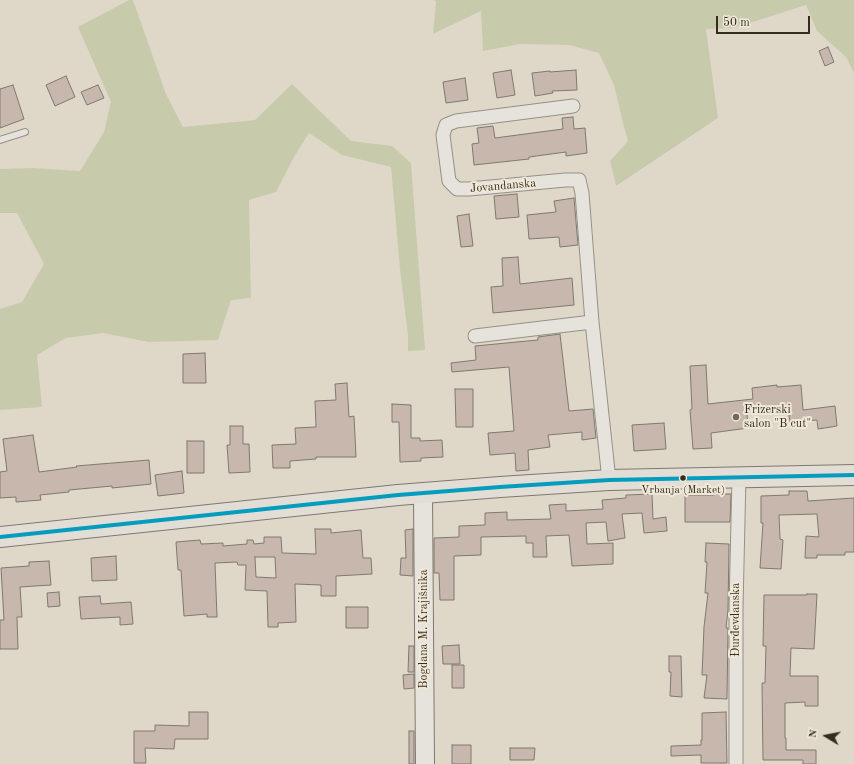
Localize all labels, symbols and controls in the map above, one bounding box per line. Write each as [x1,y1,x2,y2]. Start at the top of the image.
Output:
scale bar [718,8,812,34]
text: 50 m [723,17,750,29]
street label: Jovandanska [469,176,537,196]
place label: Frizerski salon "B cut" [744,403,811,431]
marker: Frizerski salon "B cut" [731,412,741,422]
marker: Vrbanja (Market) [678,473,688,483]
place label: Vrbanja (Market) [641,483,725,497]
street label: Bogdana M. Krajišnika [417,569,431,689]
street label: Đurđevdanska [729,583,743,657]
north arrow [806,716,846,756]
text: N [808,729,820,739]

